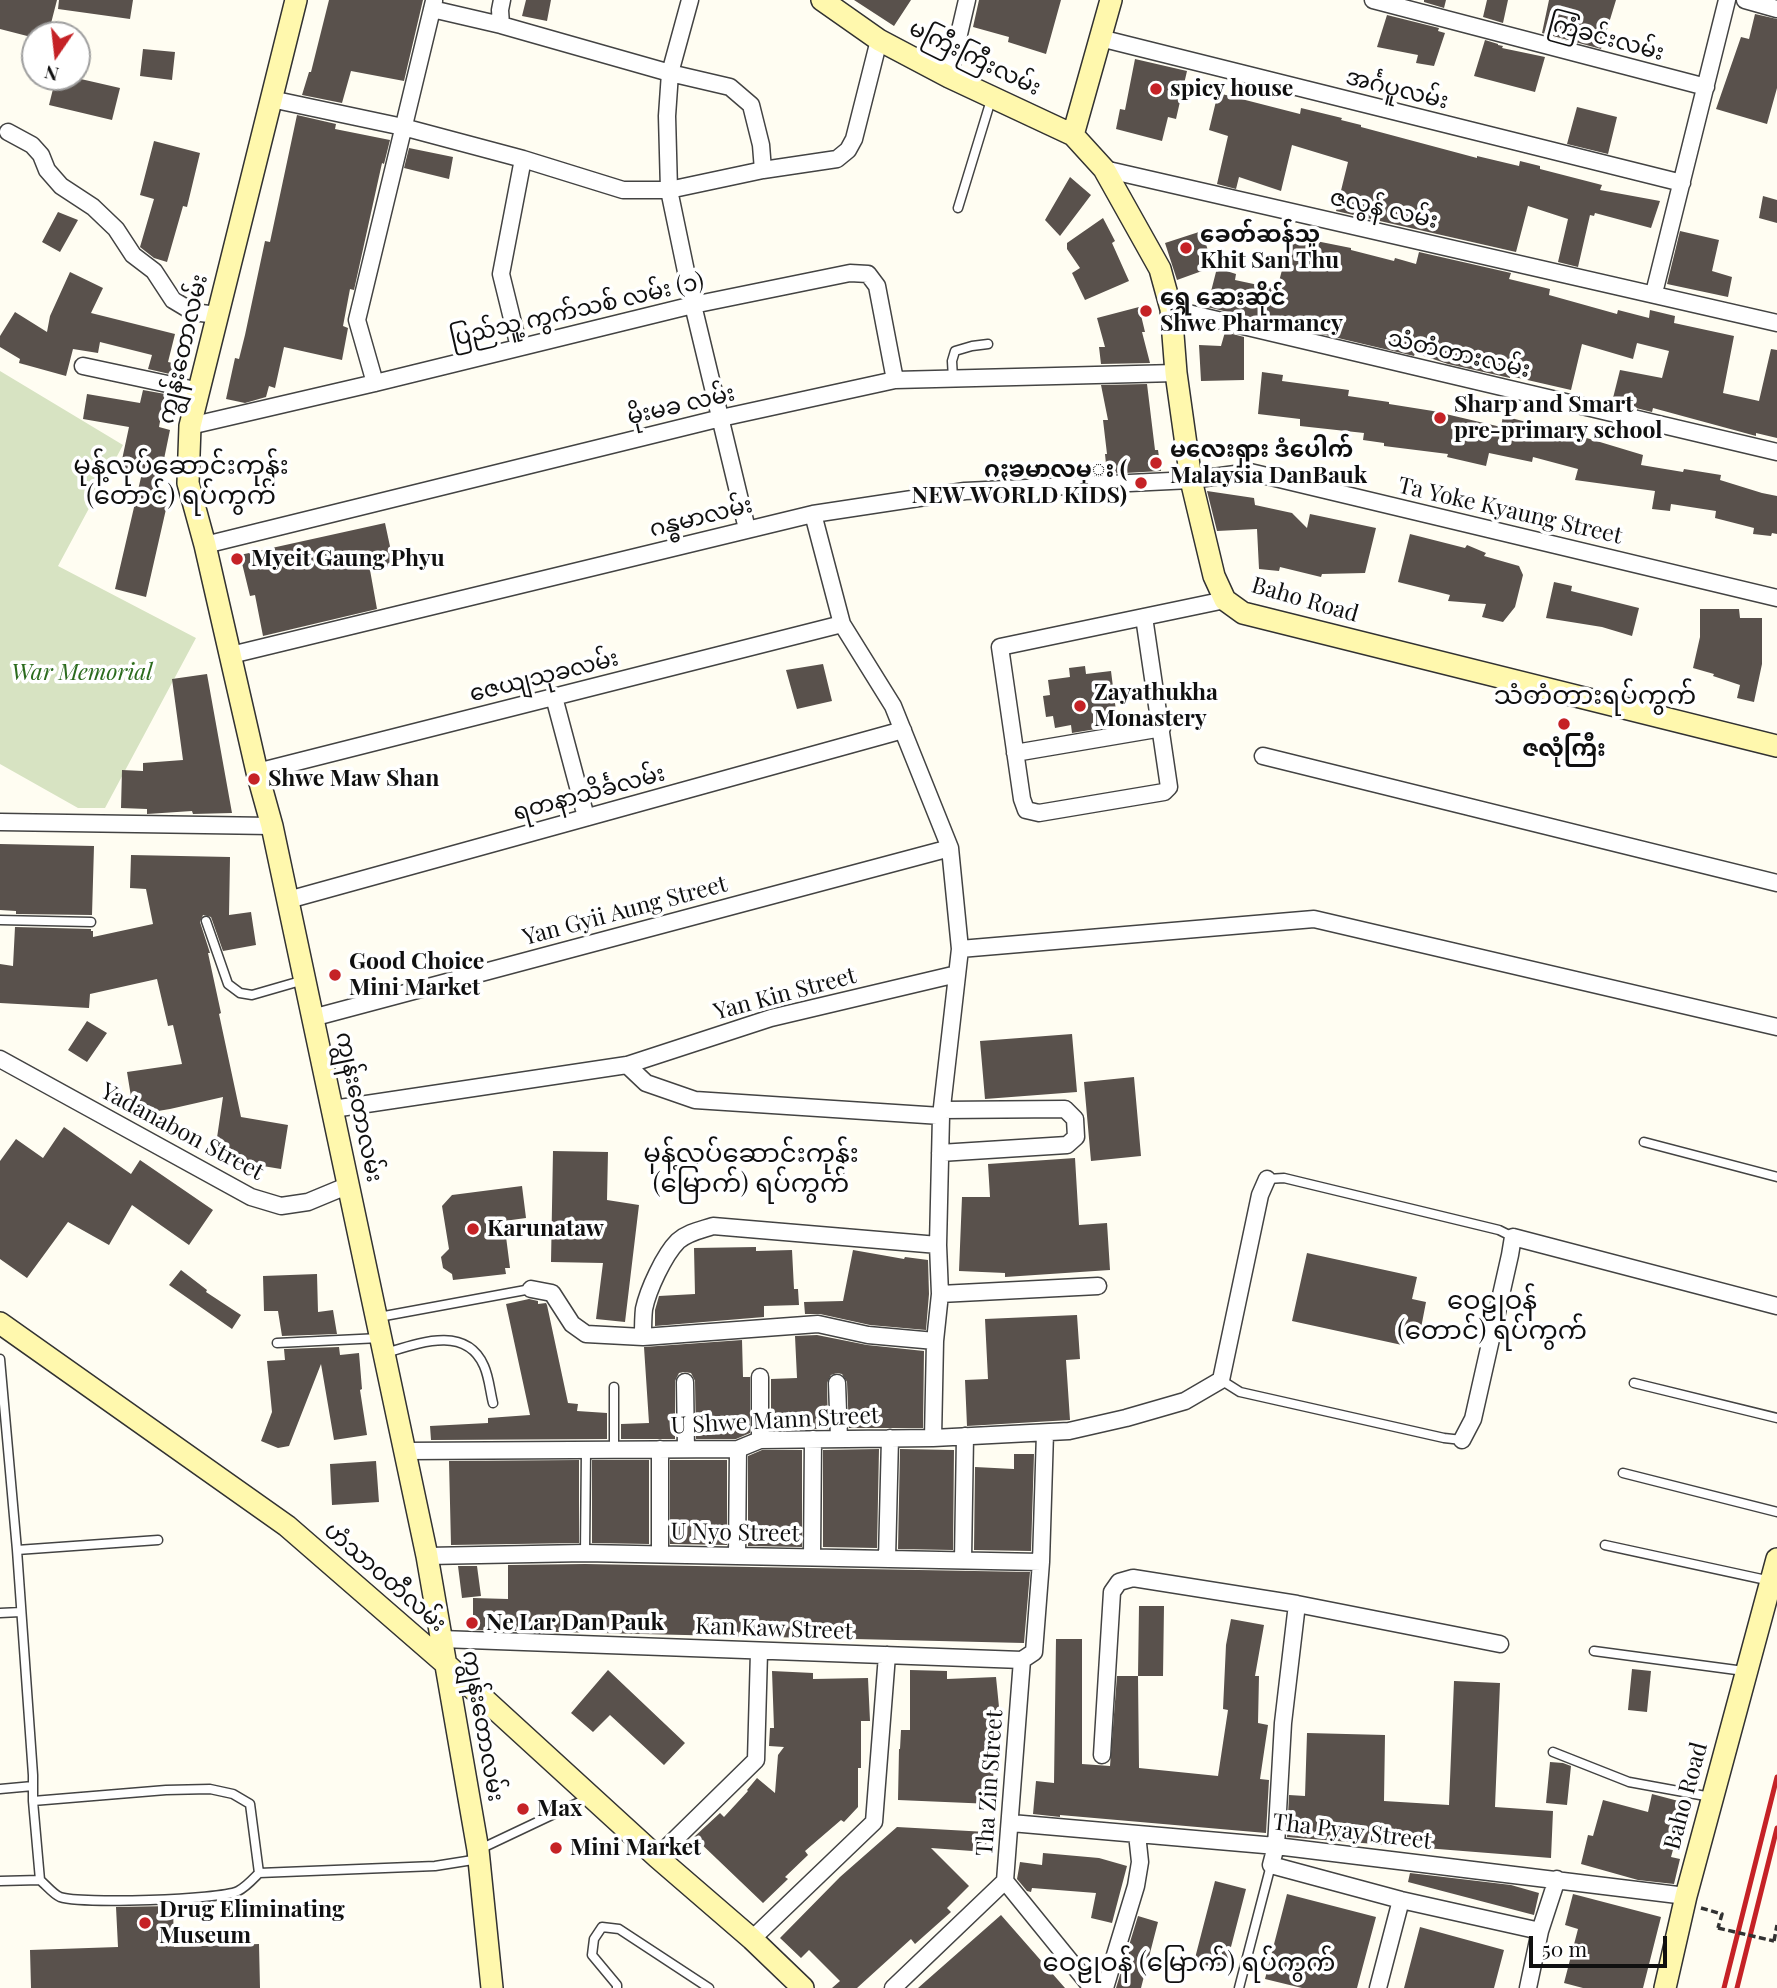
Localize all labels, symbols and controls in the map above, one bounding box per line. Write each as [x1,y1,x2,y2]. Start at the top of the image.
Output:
street label: ကြံခင်းလမ်း [1545,9,1667,67]
street label: မကြီးကြီးလမ်း [905,14,1045,102]
north arrow [21,21,91,91]
text: N [42,60,61,89]
street label: အင်္ဂပူလမ်း [1343,63,1451,115]
place label: spicy house [1170,75,1293,103]
marker: spicy house [1148,81,1164,97]
street label: ဇလွန် လမ်း [1327,183,1441,235]
place label: ခေတ်ဆန်သူ Khit San Thu [1200,221,1339,275]
marker: ခေတ်ဆန်သူ Khit San Thu [1178,240,1194,256]
street label: ပြည်သူ့ ကွက်သစ် လမ်း (၁) [447,267,707,353]
street label: ကျွန်းတောလမ်း [152,271,214,427]
place label: ရွှေ ဆေးဆိုင် Shwe Pharmancy [1160,284,1343,338]
marker: ရွှေ ဆေးဆိုင် Shwe Pharmancy [1138,303,1154,319]
street label: သံတံတားလမ်း [1385,324,1533,384]
street label: မိုးမခ လမ်း [624,379,738,431]
place label: Sharp and Smart pre-primary school [1454,391,1662,445]
marker: Sharp and Smart pre-primary school [1432,410,1448,426]
place label: မလေးရှား ဒံပေါက် Malaysia DanBauk [1170,436,1367,490]
district label: မုန့်လုပ်ဆောင်းကုန်း (တောင်) ရပ်ကွက် [73,450,289,512]
marker: မလေးရှား ဒံပေါက် Malaysia DanBauk [1148,455,1164,471]
place label: ဂႏၶမာလမ္း ( NEW WORLD KIDS) [912,456,1127,510]
street label: Ta Yoke Kyaung Street [1395,472,1625,550]
marker: ဂႏၶမာလမ္း ( NEW WORLD KIDS) [1133,475,1149,491]
street label: ဂန္ဓမာလမ်း [647,491,755,543]
place label: Myeit Gaung Phyu [251,545,445,573]
marker: Myeit Gaung Phyu [229,551,245,567]
street label: Baho Road [1248,572,1362,628]
street label: ဇေယျသုခလမ်း [467,644,621,708]
park label: War Memorial [11,659,153,687]
place label: Zayathukha Monastery [1094,679,1218,733]
district label: သံတံတားရပ်ကွက် [1494,680,1696,712]
marker: Zayathukha Monastery [1072,698,1088,714]
marker: ဇလုံကြီး [1556,716,1572,732]
place label: ဇလုံကြီး [1522,735,1606,763]
street label: ရတနာသိင်္ခလမ်း [510,759,668,827]
place label: Shwe Maw Shan [268,765,439,793]
marker: Shwe Maw Shan [246,771,262,787]
street label: Yan Gyii Aung Street [520,870,730,952]
place label: Good Choice Mini Market [349,948,484,1002]
street label: Yan Kin Street [711,962,859,1026]
marker: Good Choice Mini Market [327,967,343,983]
street label: ကျွန်းတောလမ်း [330,1029,388,1185]
street label: Yadanabon Street [96,1077,268,1187]
district label: မုန့်လုပ်ဆောင်းကုန်း (မြောက်) ရပ်ကွက် [643,1138,859,1200]
place label: Karunataw [487,1215,604,1243]
marker: Karunataw [465,1221,481,1237]
district label: ဝေဠုဝန် (တောင်) ရပ်ကွက် [1397,1285,1587,1346]
street label: U Shwe Mann Street [670,1402,880,1440]
street label: ဟံသာဝတီလမ်း [318,1516,452,1638]
street label: U Nyo Street [670,1518,800,1548]
place label: Ne Lar Dan Pauk [486,1609,664,1637]
street label: Kan Kaw Street [695,1612,853,1646]
marker: Ne Lar Dan Pauk [464,1615,480,1631]
street label: ကျွန်းတောလမ်း [456,1648,510,1804]
street label: Tha Zin Street [971,1709,1009,1857]
street label: Baho Road [1658,1739,1714,1853]
place label: Max [537,1795,582,1823]
marker: Max [515,1801,531,1817]
street label: Tha Pyay Street [1271,1809,1433,1855]
place label: Mini Market [570,1834,701,1862]
marker: Mini Market [548,1840,564,1856]
place label: Drug Eliminating Museum [159,1896,345,1950]
marker: Drug Eliminating Museum [137,1915,153,1931]
scale bar [1532,1922,1670,1966]
text: 50 m [1542,1934,1587,1962]
district label: ဝေဠုဝန် (မြောက်) ရပ်ကွက် [1043,1947,1335,1979]

